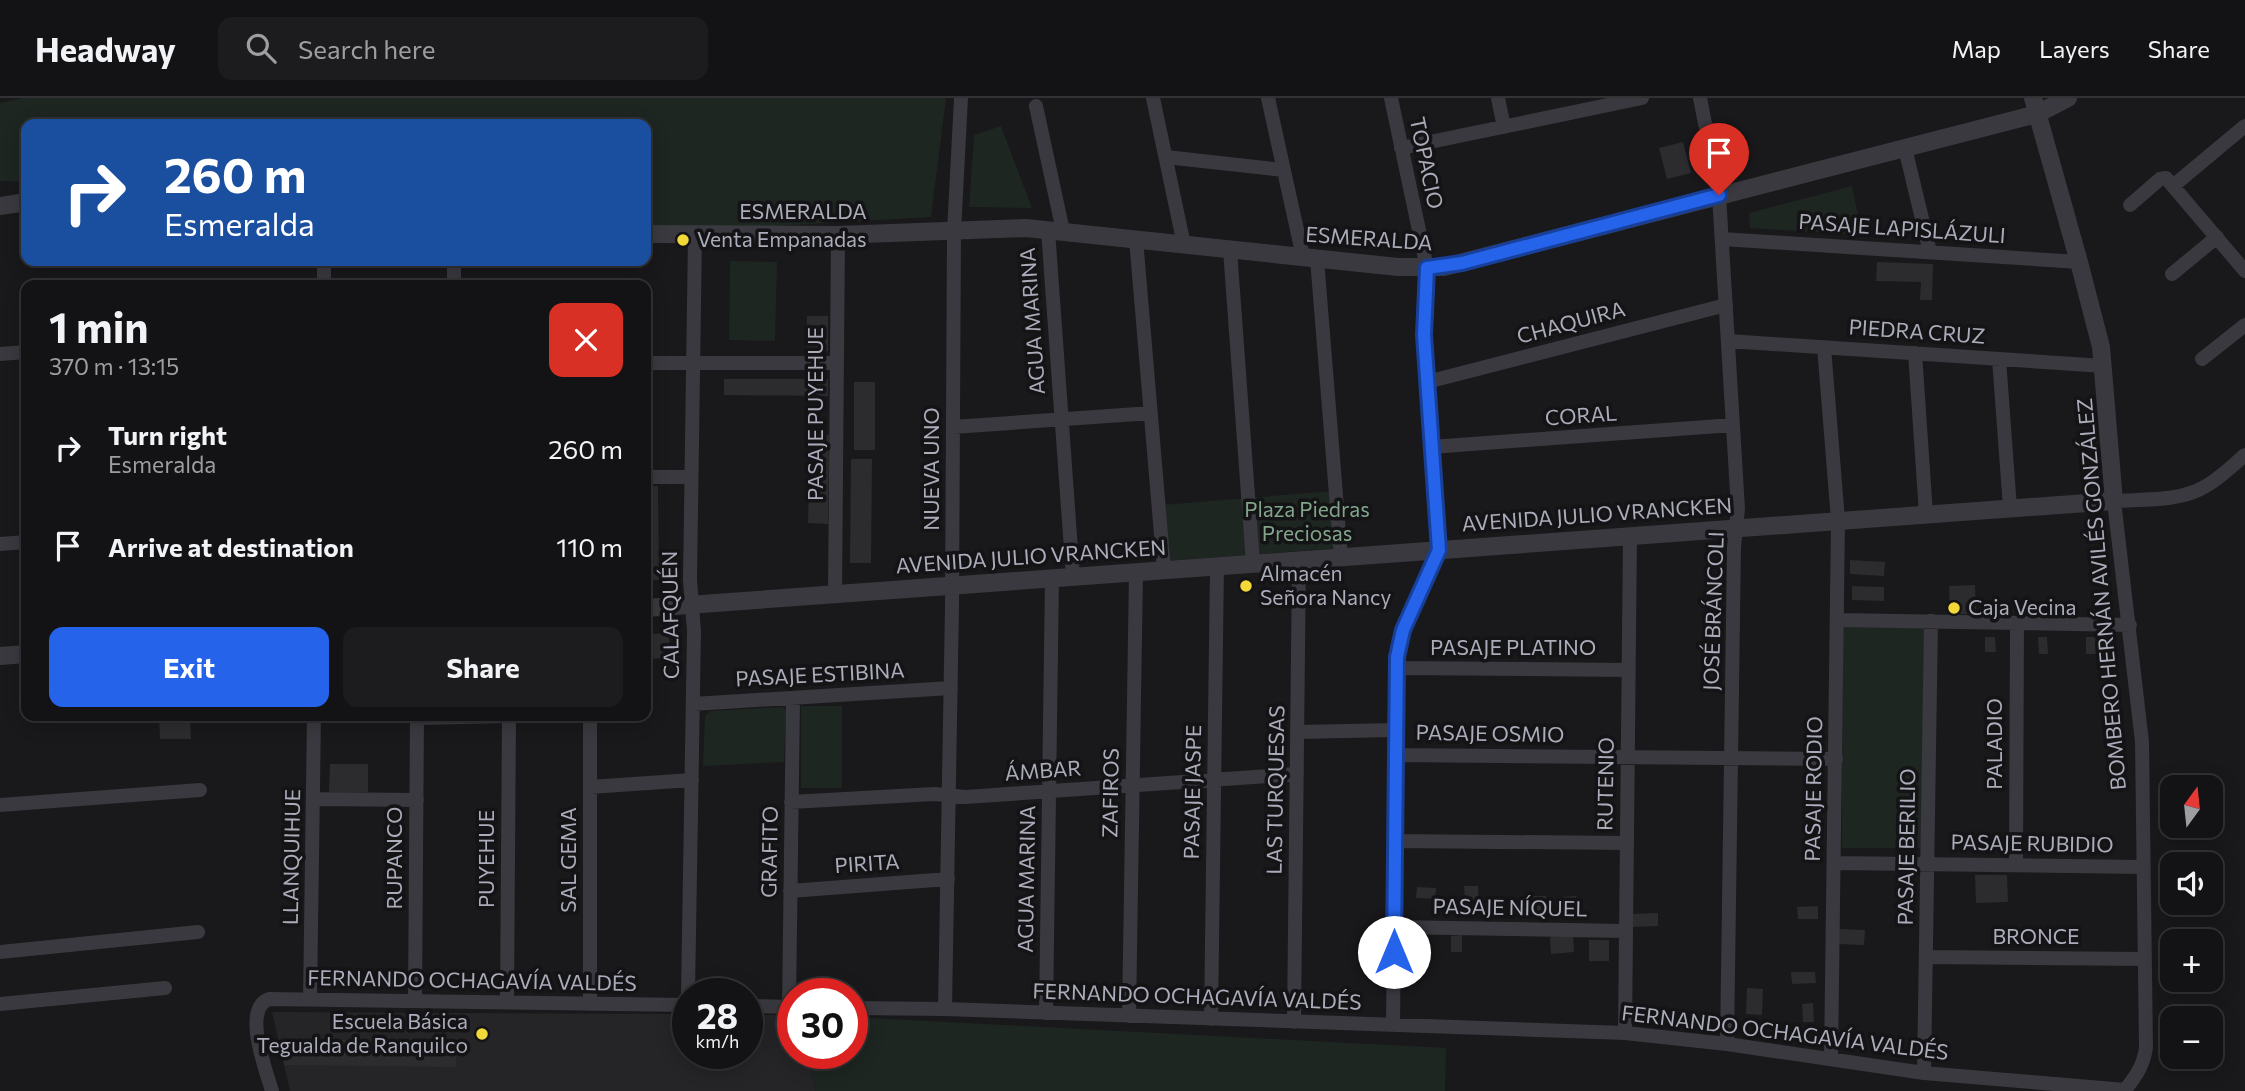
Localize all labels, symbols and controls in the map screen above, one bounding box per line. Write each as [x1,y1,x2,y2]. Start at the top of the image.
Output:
search box [218,17,708,80]
text: Headway [35,28,176,69]
icon: search [242,29,280,67]
text: Search here [298,33,436,64]
text: Map [1952,34,2001,63]
text: Layers [2039,34,2110,63]
text: Share [2148,34,2210,63]
street label: TOPACIO [1406,114,1449,211]
pin [1689,123,1749,195]
icon: arrive [1700,134,1738,172]
text: 260 m [164,143,306,203]
icon: right [49,147,140,238]
street label: ESMERALDA [739,198,867,223]
text: Esmeralda [164,203,315,243]
street label: PASAJE LAPISLÁZULI [1798,208,2007,247]
street label: ESMERALDA [1305,221,1433,254]
place label: Venta Empanadas [697,226,867,251]
marker: Venta Empanadas [675,232,691,248]
street label: AGUA MARINA [1014,247,1049,395]
street label: CHAQUIRA [1514,295,1627,348]
text: 1 min [49,300,149,352]
button: close [549,303,623,377]
street label: PIEDRA CRUZ [1848,313,1986,348]
street label: PASAJE PUYEHUE [802,327,827,501]
text: 370 m · 13:15 [49,352,179,380]
street label: BOMBERO HERNÁN AVILÉS GONZÁLEZ [2071,397,2130,791]
street label: CORAL [1544,400,1618,429]
street label: NUEVA UNO [918,407,943,531]
text: Turn right [108,419,227,450]
icon: right [49,429,87,467]
text: 260 m [548,433,623,464]
text: Esmeralda [108,450,216,478]
street label: AVENIDA JULIO VRANCKEN [1461,492,1733,535]
park label: Plaza Piedras Preciosas [1244,496,1370,545]
icon: arrive [49,527,87,565]
text: Arrive at destination [108,531,354,562]
text: 110 m [556,531,623,562]
street label: JOSÉ BRÁNCOLI [1697,531,1728,691]
street label: AVENIDA JULIO VRANCKEN [895,534,1167,577]
street label: CALAFQUÉN [656,551,683,679]
place label: Almacén Señora Nancy [1260,560,1391,609]
marker: Almacén Señora Nancy [1238,578,1254,594]
place label: Caja Vecina [1968,594,2077,619]
marker: Caja Vecina [1946,600,1962,616]
button: Exit [49,627,329,707]
button: Share [343,627,623,707]
street label: PASAJE PLATINO [1430,634,1596,659]
street label: PASAJE ESTIBINA [735,657,905,690]
street label: PALADIO [1981,698,2006,790]
street label: LAS TURQUESAS [1261,705,1288,875]
street label: PASAJE RODIO [1799,716,1826,862]
street label: PASAJE OSMIO [1416,719,1565,746]
street label: PASAJE JASPE [1178,725,1205,859]
street label: RUTENIO [1591,737,1618,831]
street label: ZAFIROS [1096,748,1123,838]
street label: ÁMBAR [1004,754,1082,785]
street label: PASAJE BERILIO [1892,768,1919,926]
north arrow [2160,775,2222,838]
map controls [2160,775,2223,1069]
street label: LLANQUIHUE [277,789,304,925]
street label: AGUA MARINA [1012,805,1039,953]
street label: GRAFITO [755,806,782,898]
street label: RUPANCO [381,807,406,909]
street label: SAL GEMA [555,807,580,913]
street label: PUYEHUE [473,810,498,908]
street label: PASAJE RUBIDIO [1950,829,2114,856]
street label: PIRITA [834,848,900,877]
button: sound [2160,852,2223,915]
street label: PASAJE NÍQUEL [1432,893,1588,920]
position arrow [1357,915,1431,989]
street label: BRONCE [1992,923,2080,948]
button: + [2160,929,2223,992]
street label: FERNANDO OCHAGAVÍA VALDÉS [307,964,637,995]
street label: FERNANDO OCHAGAVÍA VALDÉS [1032,977,1362,1014]
speed limit sign: 30 [777,978,868,1069]
text: 28 [697,993,738,1036]
street label: FERNANDO OCHAGAVÍA VALDÉS [1620,999,1950,1064]
button: − [2160,1006,2223,1069]
place label: Escuela Básica Tegualda de Ranquilco [257,1008,468,1057]
marker: Escuela Básica Tegualda de Ranquilco [474,1026,490,1042]
text: km/h [696,1030,739,1052]

